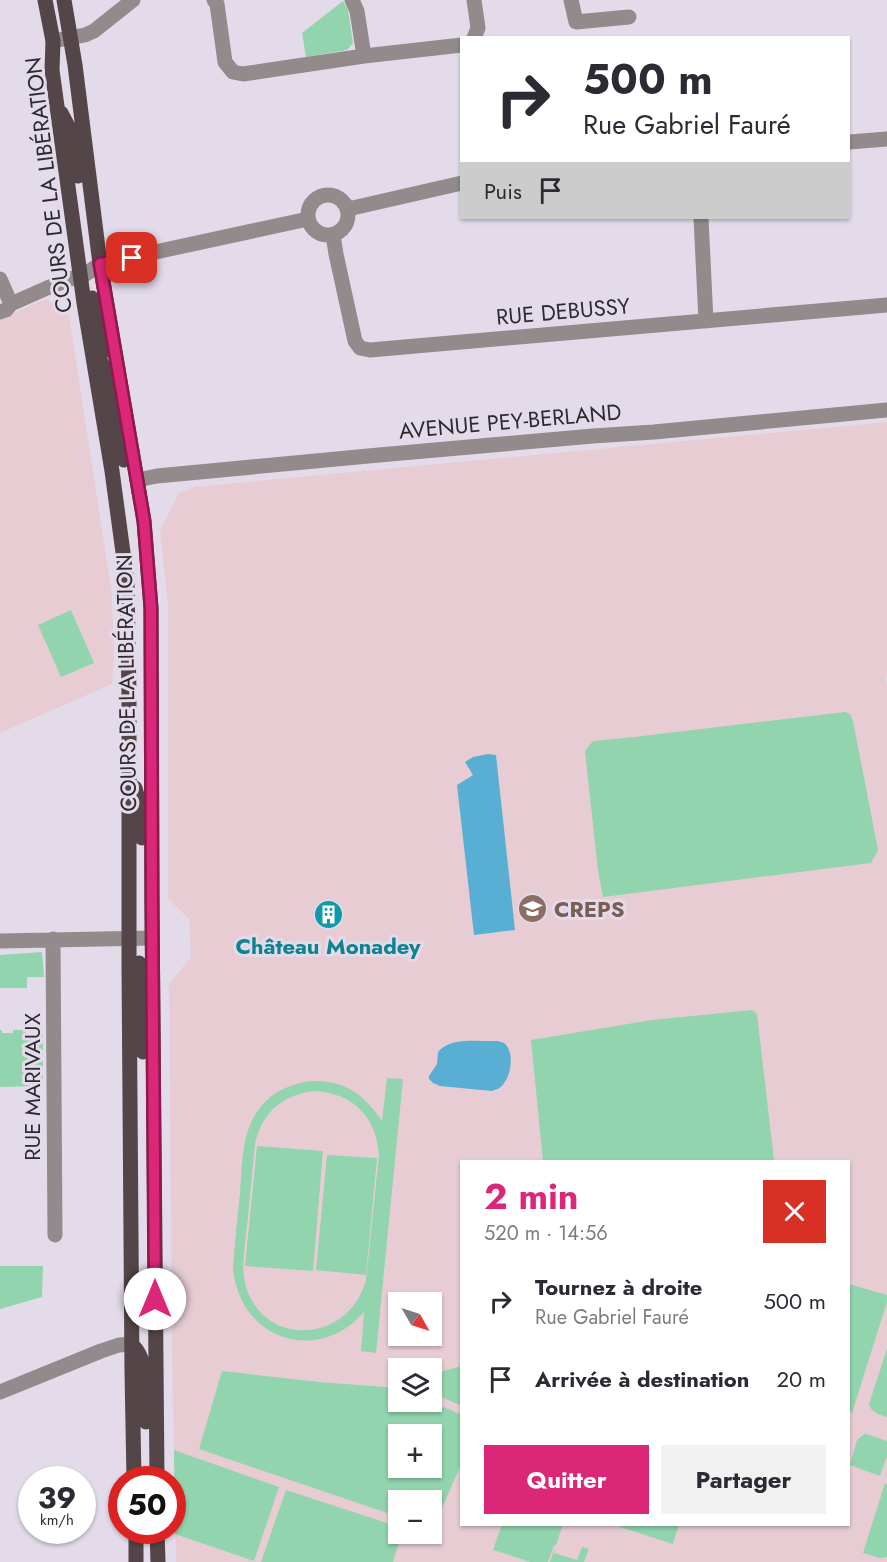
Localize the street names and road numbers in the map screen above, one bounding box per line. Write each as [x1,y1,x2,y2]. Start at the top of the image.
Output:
street label: COURS DE LA LIBÉRATION [16,55,80,315]
street label: RUE DEBUSSY [495,289,632,333]
street label: AVENUE PEY-BERLAND [397,395,623,447]
street label: COURS DE LA LIBÉRATION [108,554,144,812]
street label: RUE MARIVAUX [16,1013,48,1161]

